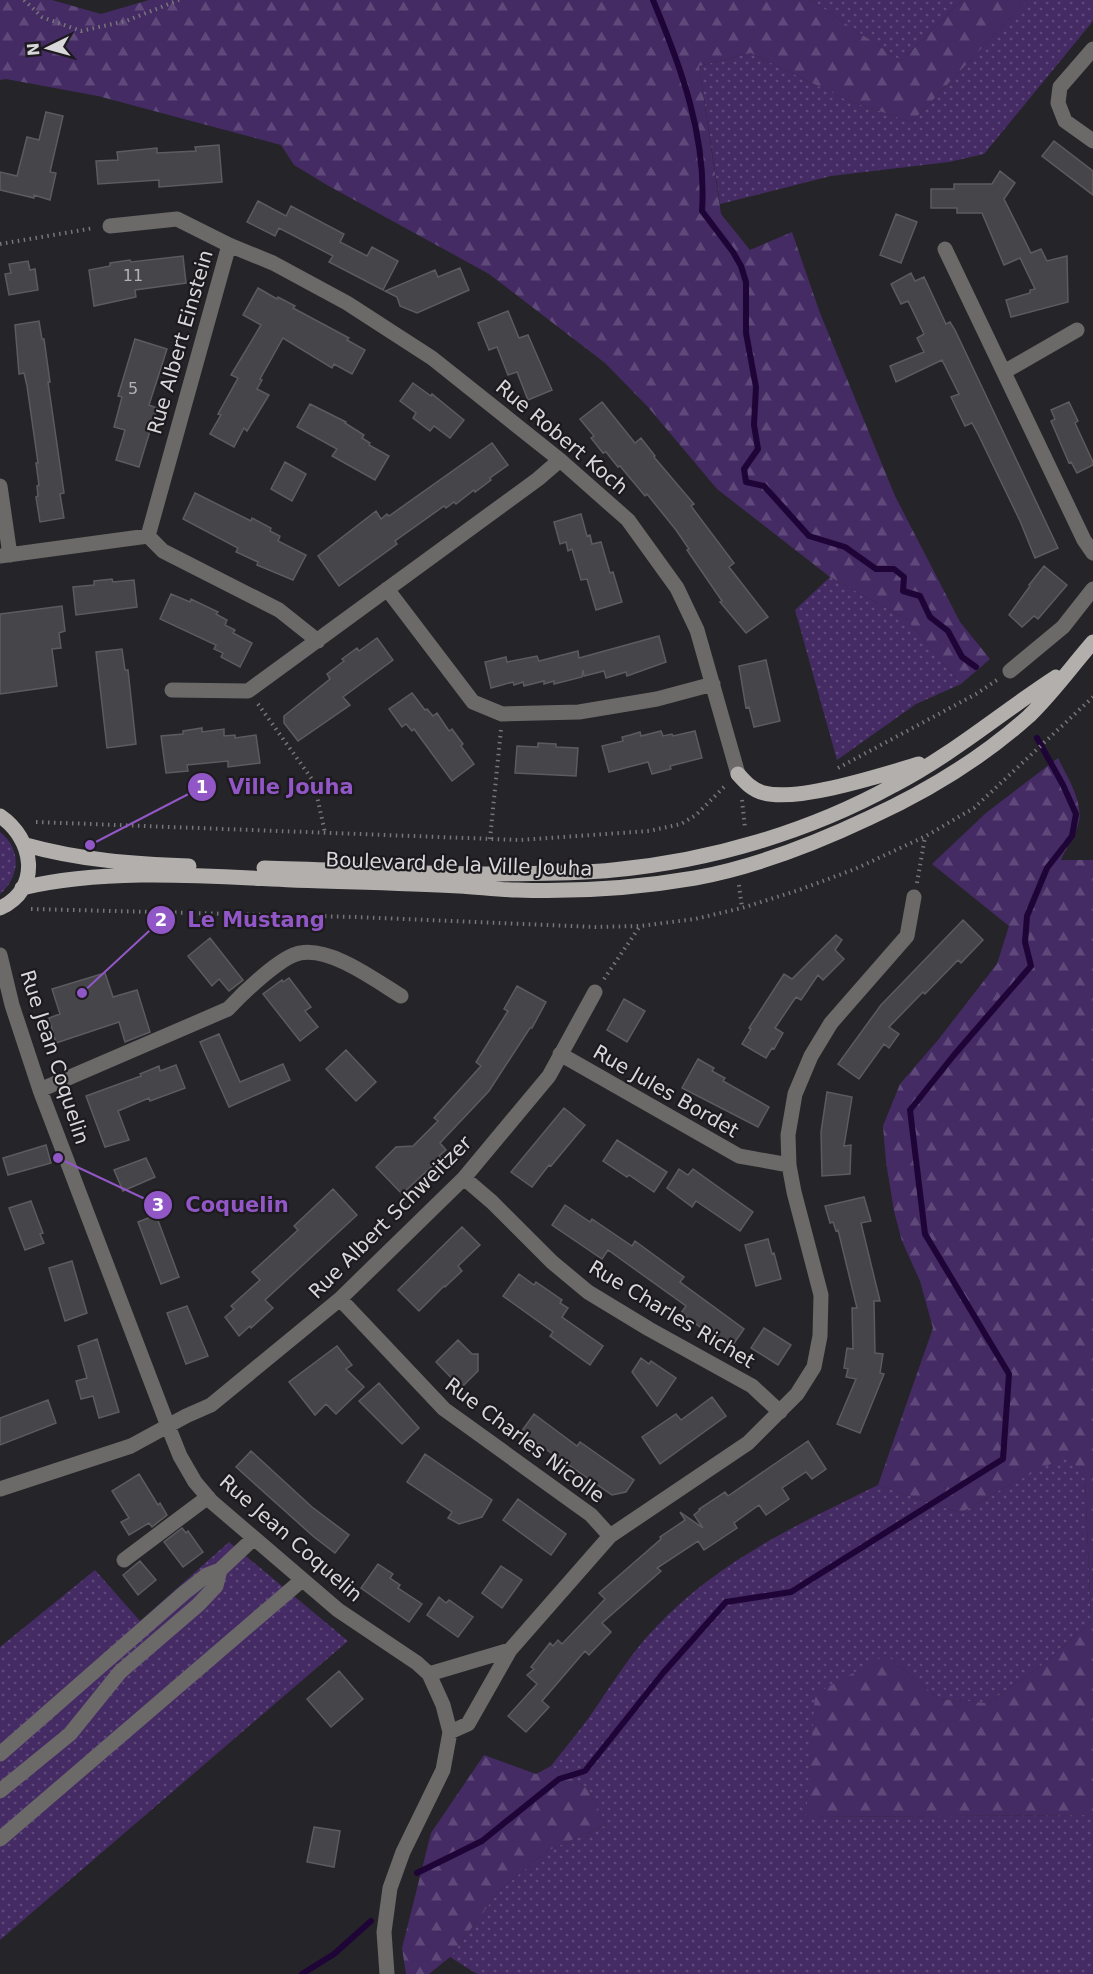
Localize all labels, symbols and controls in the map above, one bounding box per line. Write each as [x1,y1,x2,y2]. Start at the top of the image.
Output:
north arrow [18,18,78,78]
text: N [24,42,44,57]
street label: Rue Albert Einstein [142,247,218,437]
house number: 11 [123,266,143,285]
street label: Rue Robert Koch [491,375,633,499]
house number: 5 [128,379,138,398]
callout: Ville Jouha [187,768,366,807]
text: Ville Jouha [228,775,354,799]
text: 1 [196,776,208,797]
street label: Boulevard de la Ville Jouha [325,847,593,881]
callout: Le Mustang [146,900,337,939]
text: Le Mustang [187,908,325,932]
text: 2 [155,909,167,930]
street label: Rue Jean Coquelin [16,967,94,1147]
street label: Rue Jules Bordet [589,1040,743,1143]
street label: Rue Albert Schweitzer [304,1130,477,1303]
callout: Coquelin [143,1186,300,1225]
text: Coquelin [185,1193,289,1217]
text: 3 [152,1194,164,1215]
street label: Rue Charles Richet [585,1255,759,1373]
street label: Rue Charles Nicolle [441,1372,609,1508]
street label: Rue Jean Coquelin [215,1469,367,1607]

